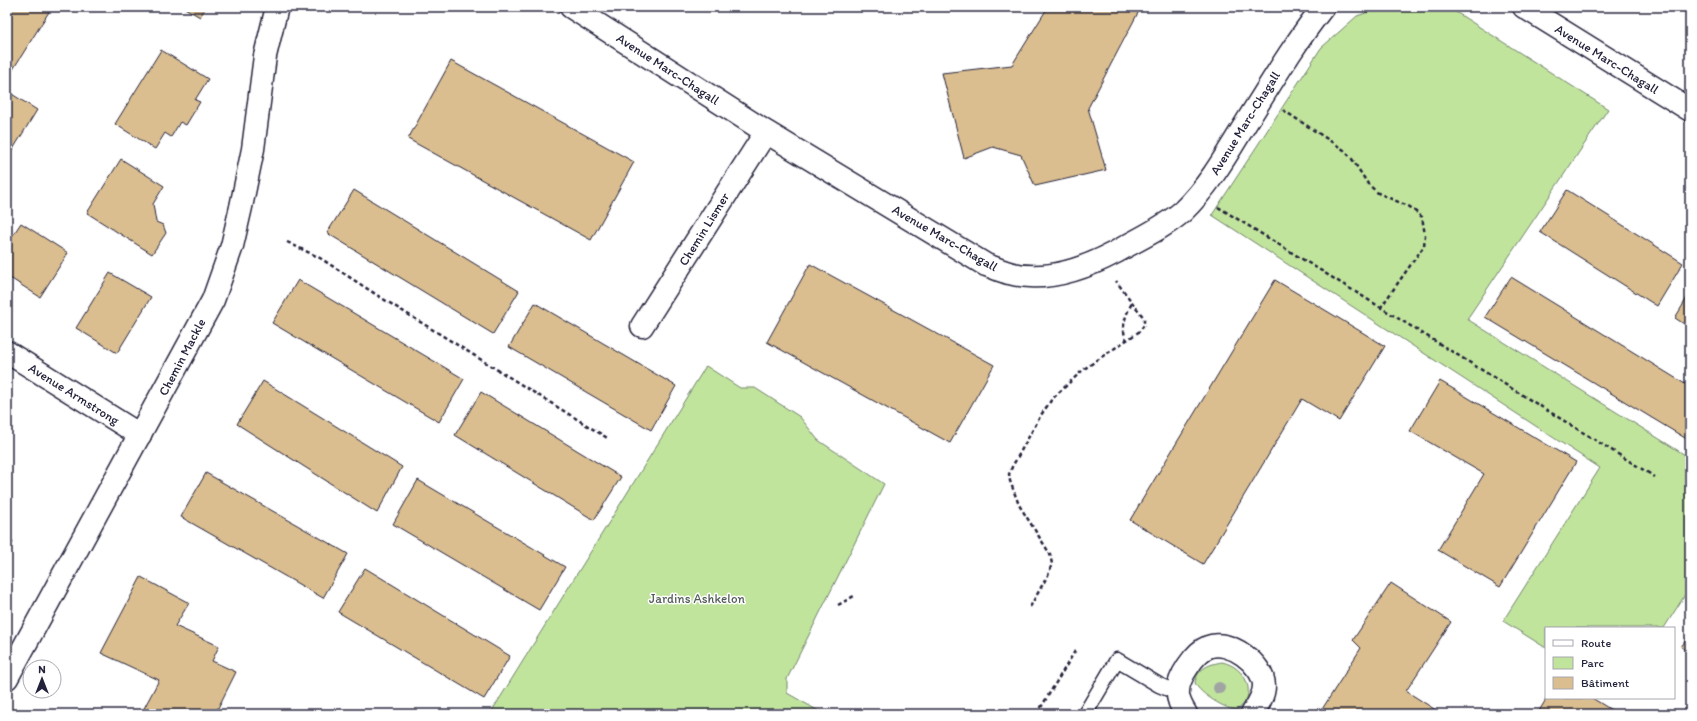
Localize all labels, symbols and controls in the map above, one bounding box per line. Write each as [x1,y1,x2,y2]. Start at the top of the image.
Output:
street label: Avenue Marc-Chagall [1552,21,1662,97]
street label: Avenue Marc-Chagall [614,30,722,108]
street label: Avenue Marc-Chagall [1207,68,1283,178]
street label: Chemin Lismer [676,189,733,268]
street label: Avenue Marc-Chagall [890,202,1001,274]
street label: Chemin Mackle [155,316,209,398]
street label: Avenue Armstrong [26,360,122,428]
park label: Jardins Ashkelon [649,591,746,606]
legend [1545,627,1675,699]
text: Route [1581,636,1611,650]
text: Parc [1581,656,1604,670]
north arrow [22,659,62,699]
text: N [38,663,46,676]
text: Bâtiment [1581,676,1630,690]

